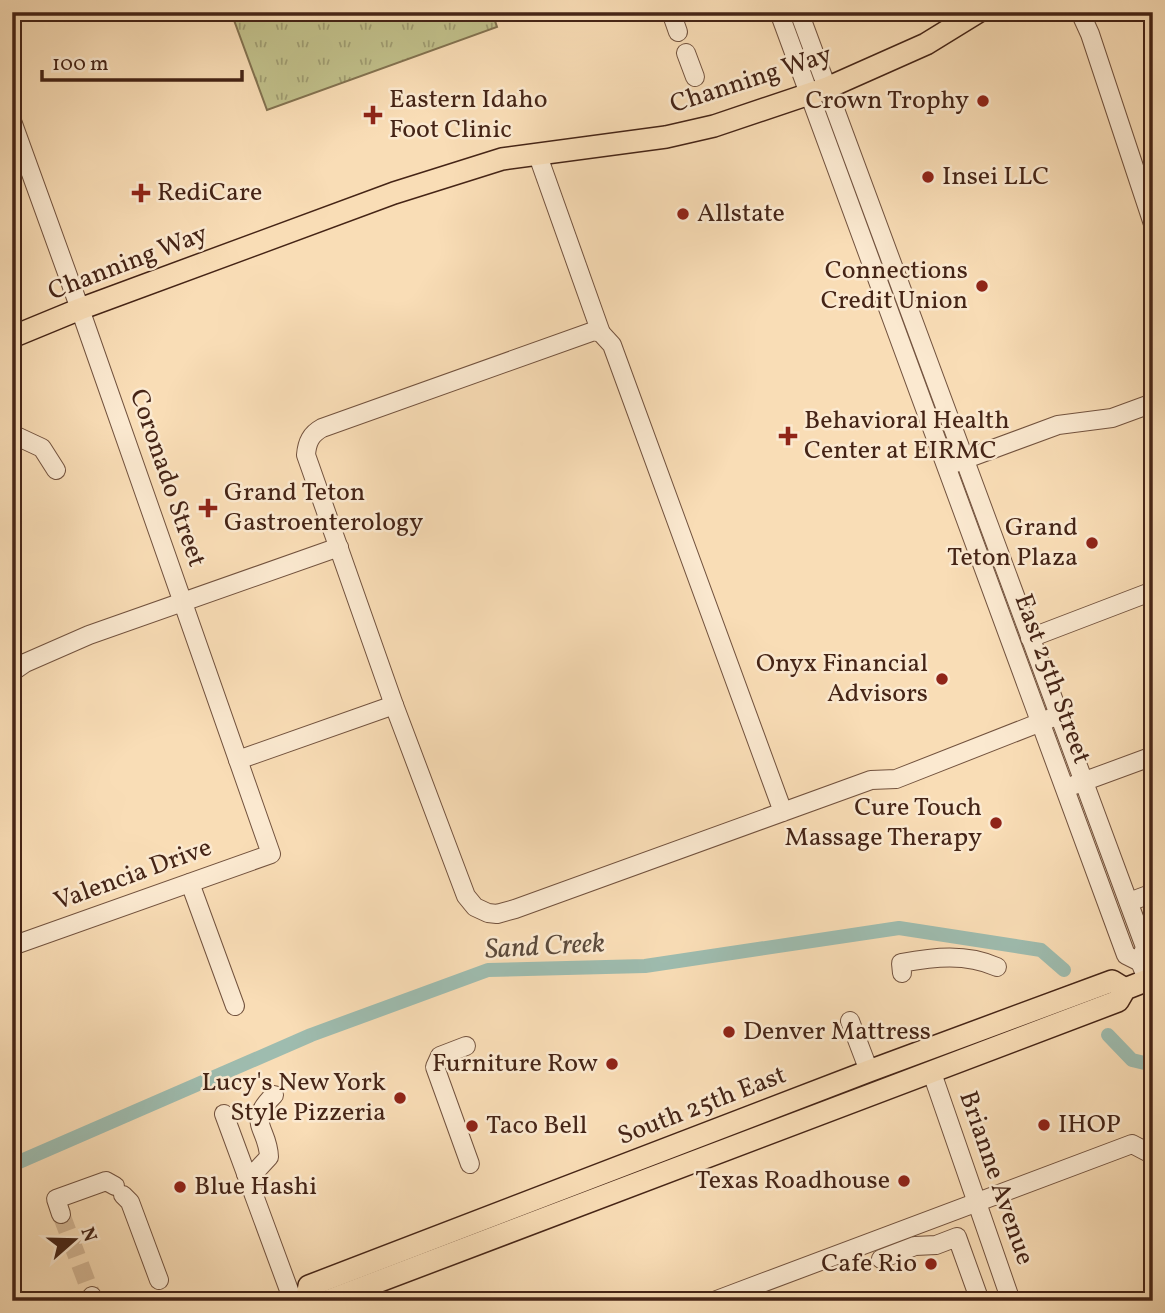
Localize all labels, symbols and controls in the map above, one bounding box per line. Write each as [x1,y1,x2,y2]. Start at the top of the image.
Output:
street label: Channing Way [666,37,836,123]
scale bar [42,38,242,82]
text: 100 m [52,50,109,79]
place label: Eastern Idaho Foot Clinic [389,82,548,148]
place label: Crown Trophy [805,83,969,119]
marker: Crown Trophy [975,93,991,109]
marker: Eastern Idaho Foot Clinic [363,105,383,125]
place label: Insei LLC [942,159,1049,195]
marker: Insei LLC [920,169,936,185]
place label: RediCare [157,175,262,211]
marker: RediCare [131,183,151,203]
place label: Allstate [697,196,785,232]
marker: Allstate [675,206,691,222]
street label: Channing Way [43,216,213,310]
place label: Connections Credit Union [821,253,968,319]
marker: Connections Credit Union [974,278,990,294]
street label: Coronado Street [120,384,214,572]
place label: Behavioral Health Center at EIRMC [804,403,1010,469]
marker: Behavioral Health Center at EIRMC [778,426,798,446]
place label: Grand Teton Gastroenterology [224,475,423,541]
marker: Grand Teton Gastroenterology [198,498,218,518]
place label: Grand Teton Plaza [947,510,1078,576]
marker: Grand Teton Plaza [1084,535,1100,551]
street label: East 25th Street [1005,589,1099,769]
place label: Onyx Financial Advisors [756,646,928,712]
marker: Onyx Financial Advisors [934,671,950,687]
place label: Cure Touch Massage Therapy [785,790,982,856]
marker: Cure Touch Massage Therapy [988,815,1004,831]
street label: Valencia Drive [49,830,217,920]
water label: Sand Creek [484,924,606,970]
place label: Denver Mattress [743,1014,931,1050]
marker: Denver Mattress [721,1024,737,1040]
place label: Furniture Row [432,1046,598,1082]
marker: Furniture Row [604,1056,620,1072]
street label: South 25th East [613,1057,791,1155]
place label: Lucy's New York Style Pizzeria [202,1065,386,1131]
street label: Brianne Avenue [949,1086,1043,1270]
marker: Lucy's New York Style Pizzeria [392,1090,408,1106]
place label: IHOP [1058,1107,1121,1143]
place label: Taco Bell [486,1108,587,1144]
marker: IHOP [1036,1117,1052,1133]
marker: Taco Bell [464,1118,480,1134]
place label: Texas Roadhouse [695,1163,890,1199]
place label: Blue Hashi [194,1169,317,1205]
marker: Texas Roadhouse [896,1173,912,1189]
marker: Blue Hashi [172,1179,188,1195]
north arrow [38,1204,108,1274]
text: N [74,1224,103,1246]
place label: Cafe Rio [821,1246,917,1282]
marker: Cafe Rio [923,1256,939,1272]

